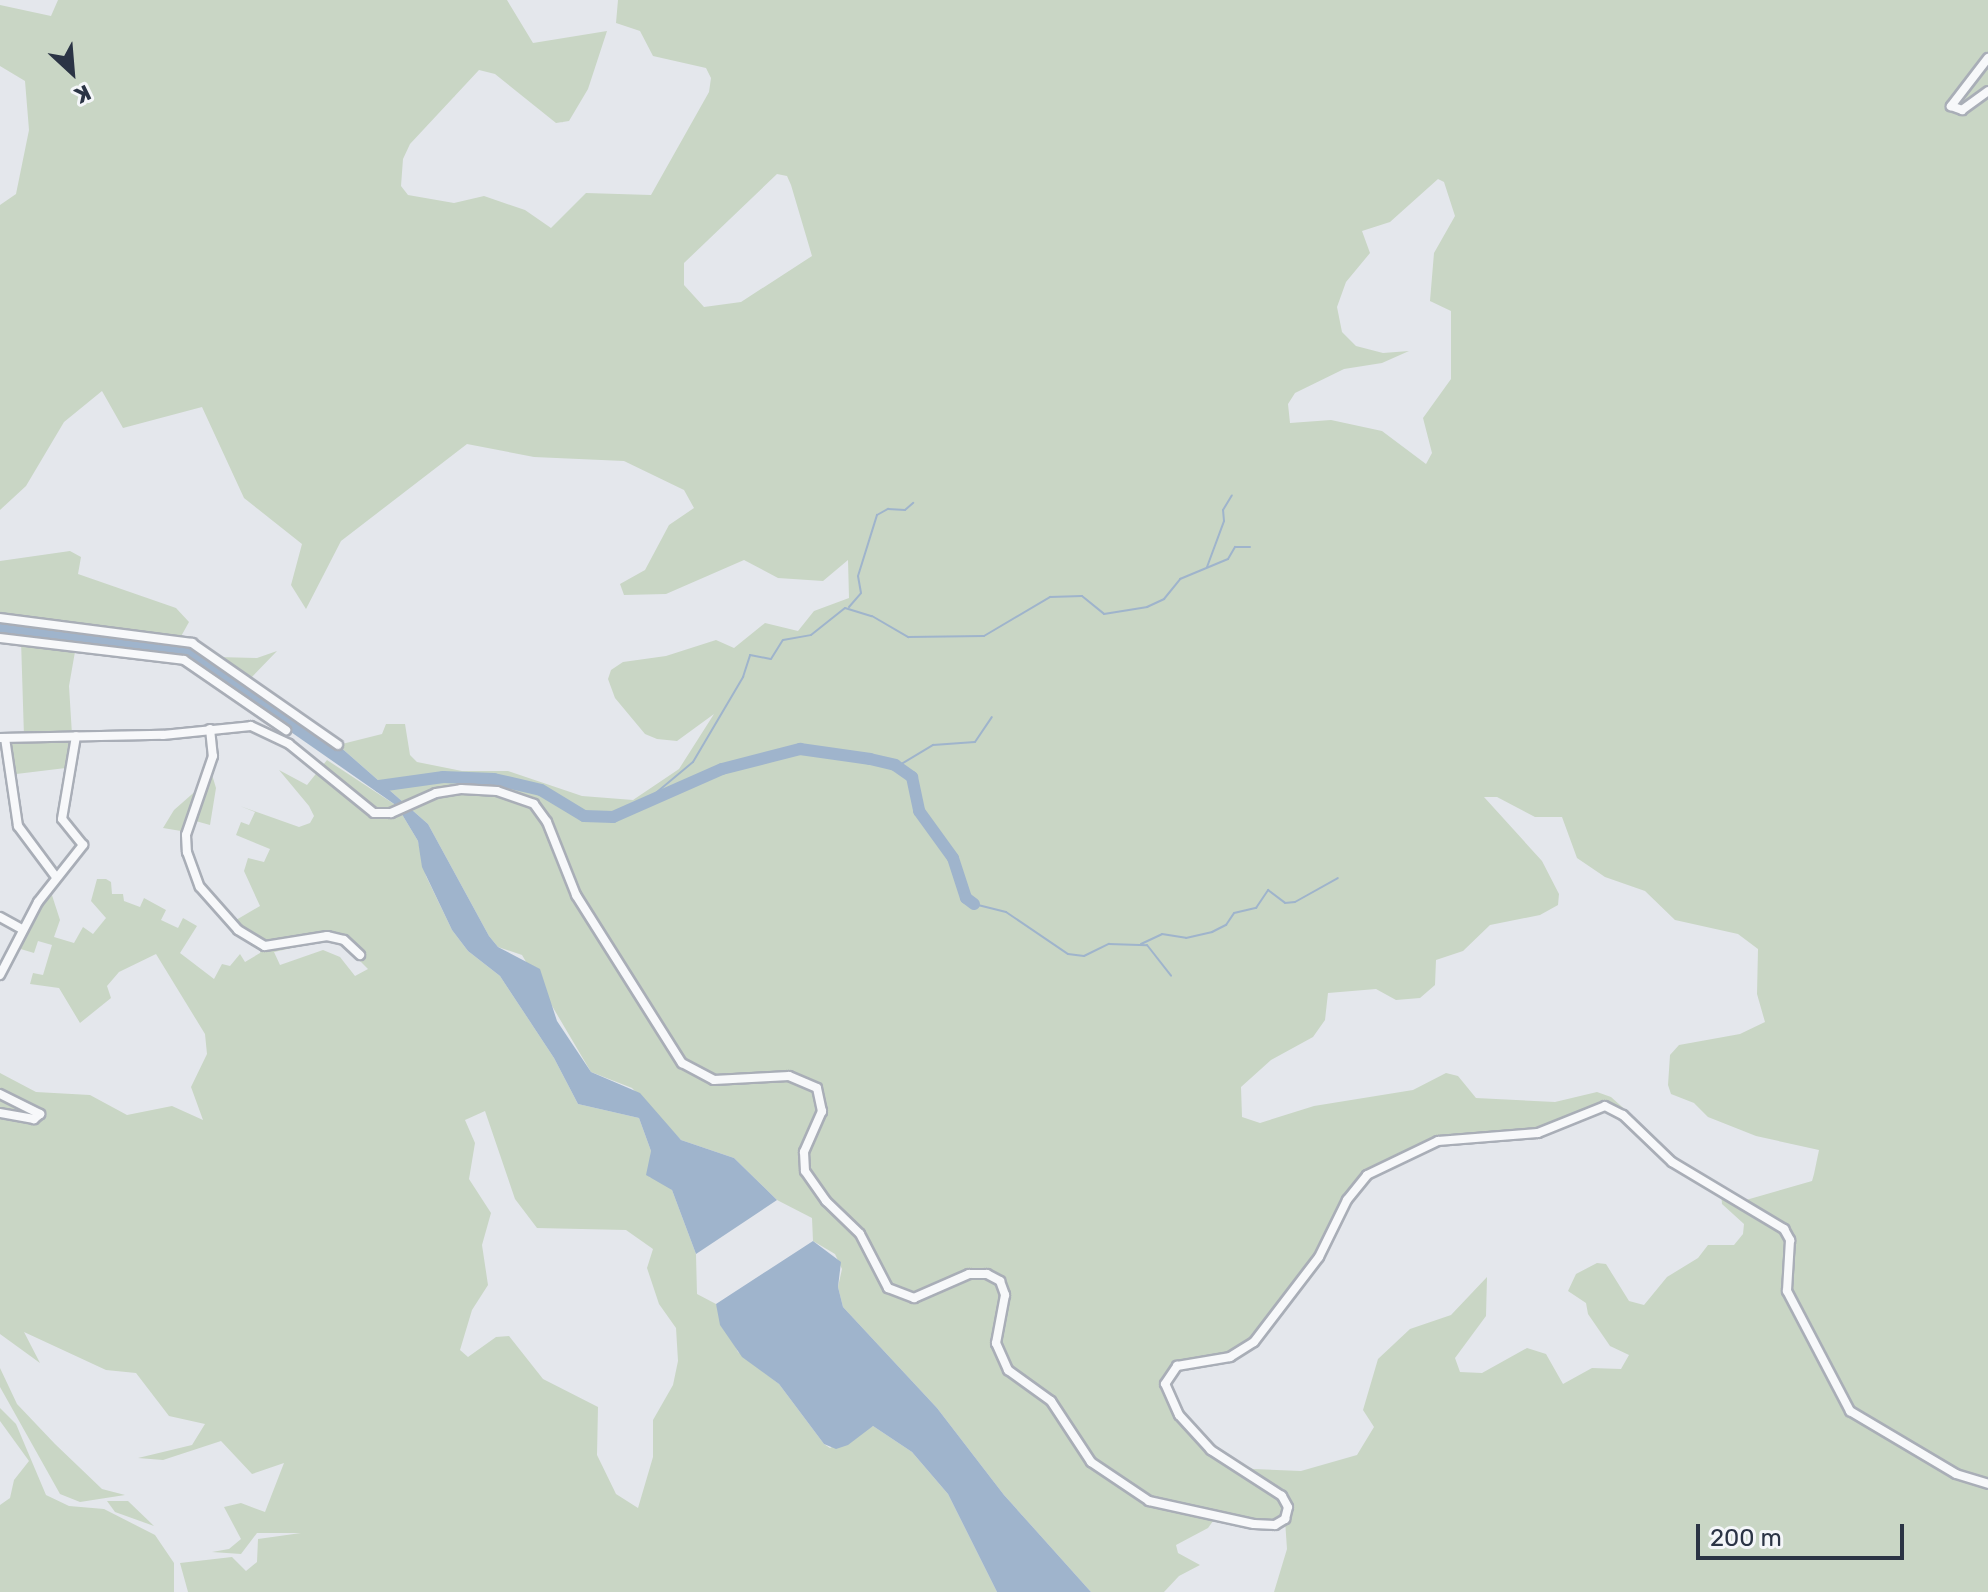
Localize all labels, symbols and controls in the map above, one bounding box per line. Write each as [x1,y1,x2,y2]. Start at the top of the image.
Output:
north arrow [32,32,112,112]
text: K [70,79,95,109]
scale bar [1700,1508,1908,1558]
text: 200 m [1710,1524,1782,1552]

